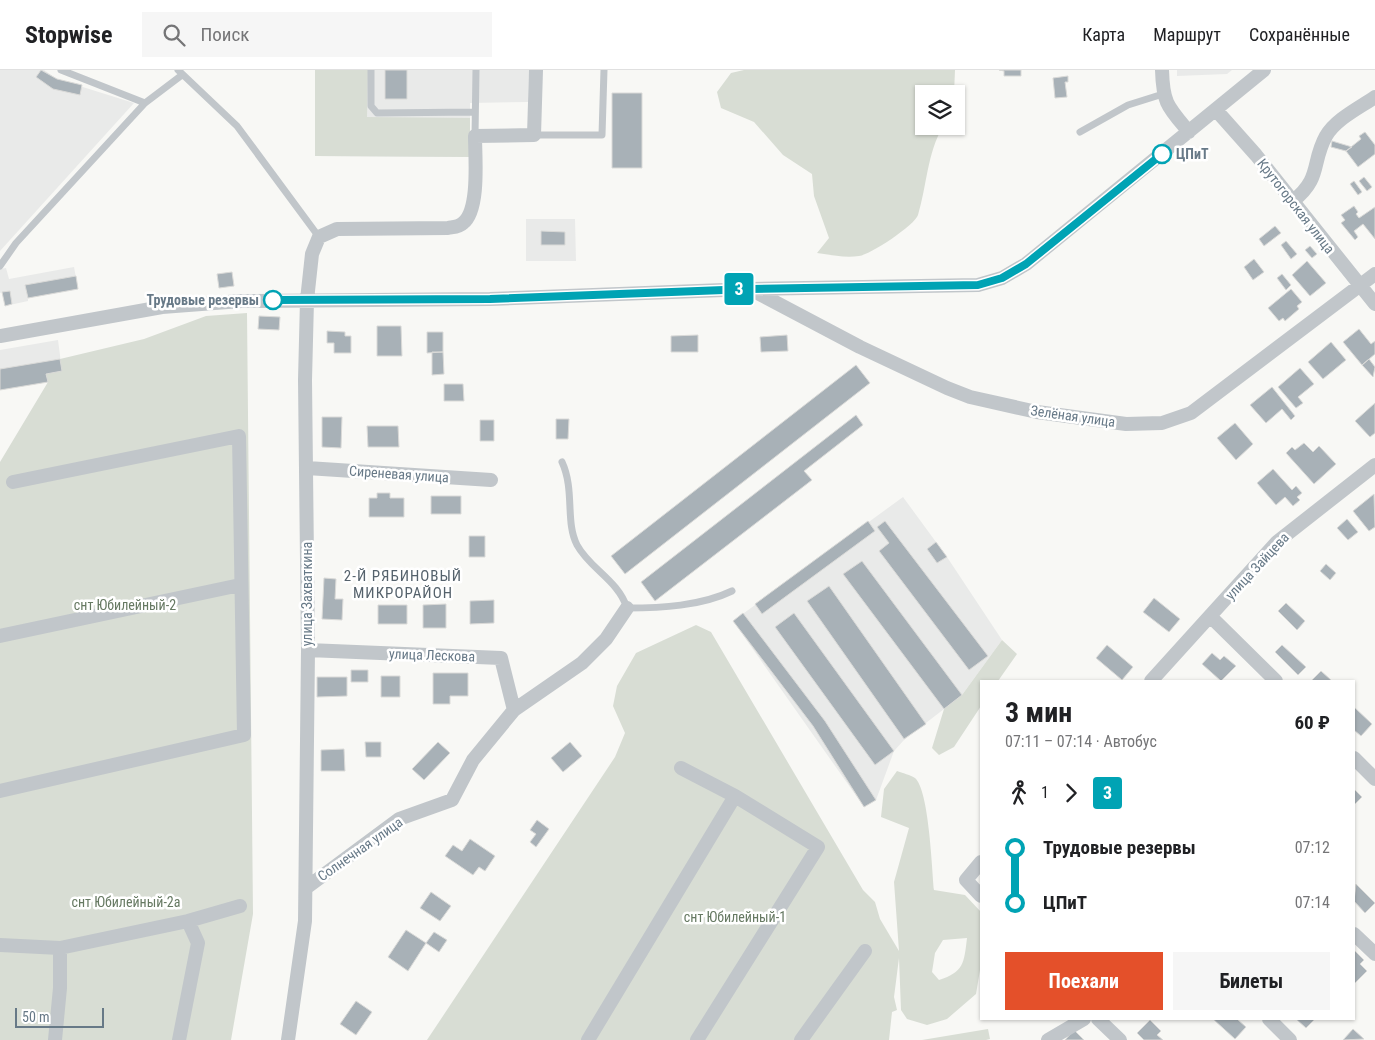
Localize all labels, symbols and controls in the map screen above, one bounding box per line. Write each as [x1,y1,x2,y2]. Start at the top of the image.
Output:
search box [142,12,492,57]
text: Stopwise [25,21,112,49]
icon: search [160,21,188,49]
text: Поиск [200,23,249,46]
text: Карта [1082,24,1125,45]
text: Маршрут [1153,24,1221,45]
text: Сохранённые [1249,24,1350,45]
map controls [915,85,965,135]
button: layers [915,85,965,135]
marker: ЦПиТ [1152,144,1172,164]
place label: ЦПиТ [1176,146,1209,162]
street label: Крутогорская улица [1254,155,1338,257]
line badge: 3 [723,273,755,305]
text: 3 [734,278,744,299]
marker: Трудовые резервы [263,290,283,310]
place label: Трудовые резервы [146,292,259,308]
street label: Зелёная улица [1030,402,1116,430]
street label: Сиреневая улица [349,463,449,485]
street label: улица Зайцева [1222,529,1292,603]
street label: улица Захваткина [299,542,315,646]
district label: 2-Й РЯБИНОВЫЙ МИКРОРАЙОН [344,567,462,602]
park label: снт Юбилейный-2 [74,597,176,613]
street label: улица Лескова [389,646,475,664]
text: 3 мин [1005,696,1072,729]
text: 60 ₽ [1295,711,1330,734]
text: 07:11 – 07:14 · Автобус [1005,732,1157,751]
icon: walk [1005,779,1033,807]
icon: forward [1057,779,1085,807]
text: 3 [1103,782,1112,803]
text: 1 [1041,783,1049,802]
street label: Солнечная улица [314,814,406,884]
text: Трудовые резервы [1043,836,1196,859]
text: 07:12 [1295,838,1330,857]
text: ЦПиТ [1043,891,1087,914]
text: 07:14 [1295,893,1330,912]
park label: снт Юбилейный-2а [72,894,180,910]
park label: снт Юбилейный-1 [684,909,786,925]
button: Поехали [1005,952,1163,1010]
button: Билеты [1173,952,1330,1010]
scale bar [15,1005,104,1028]
text: 50 m [22,1009,50,1025]

